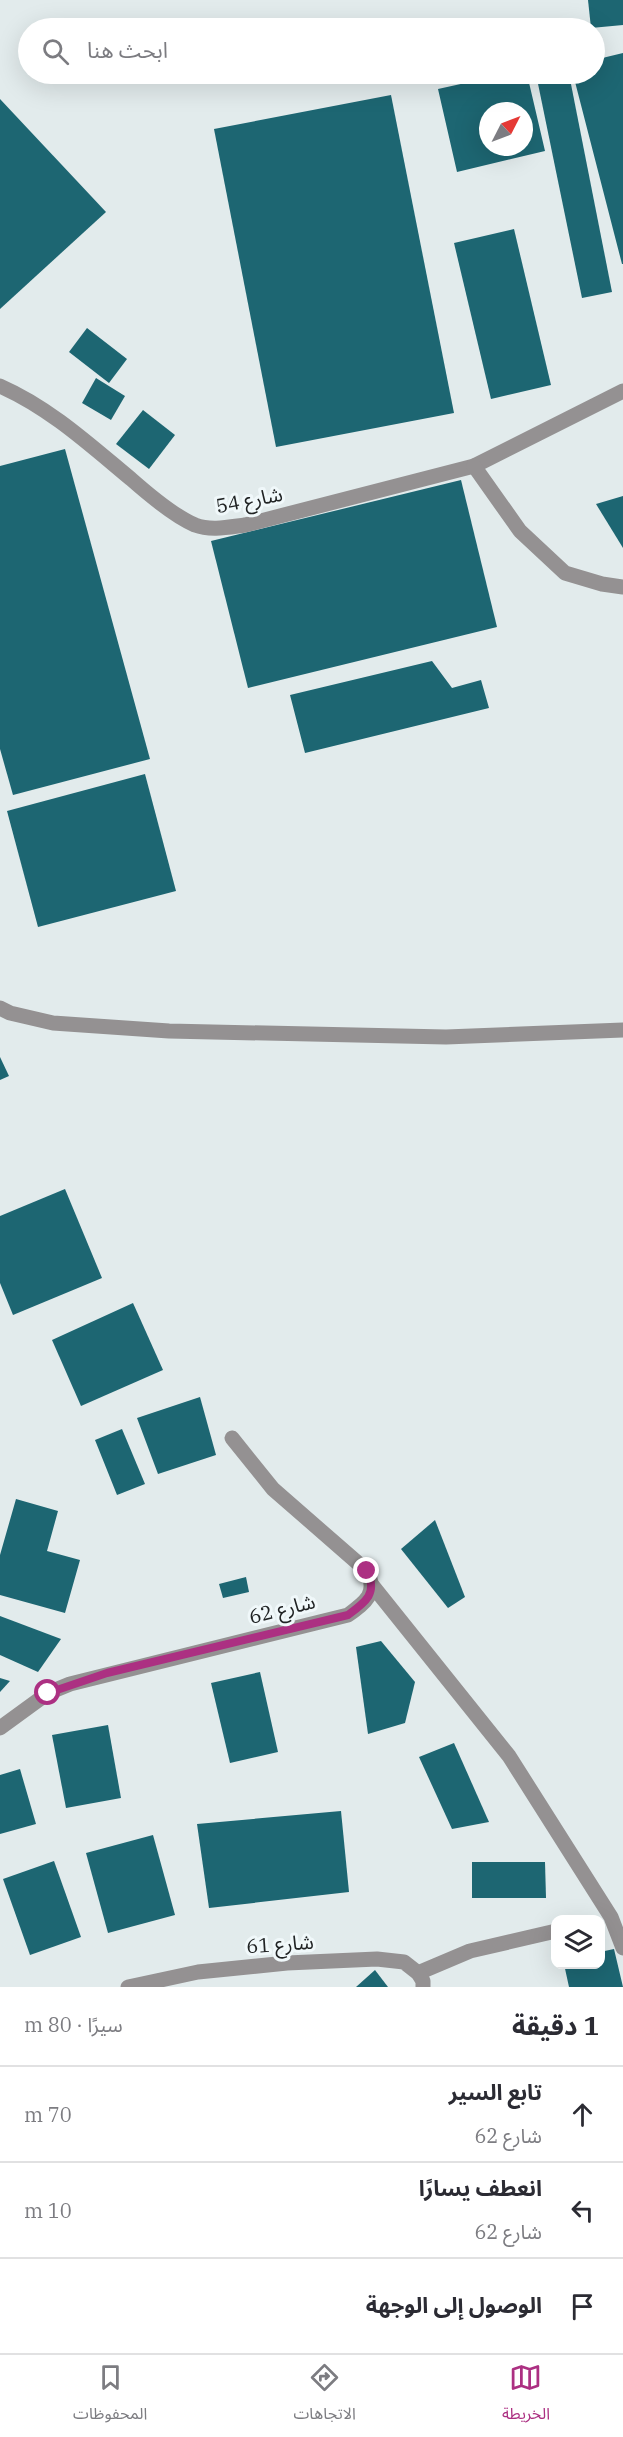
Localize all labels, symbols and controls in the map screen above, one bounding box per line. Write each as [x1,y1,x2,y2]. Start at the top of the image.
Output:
search box [18,18,605,84]
icon: search [39,35,72,68]
text: ابحث هنا [87,35,168,64]
north arrow [479,102,533,156]
street label: شارع 54 [213,480,285,521]
route end [353,1557,379,1583]
street label: شارع 62 [246,1587,318,1632]
route start [34,1679,60,1705]
map controls [551,1915,605,1969]
button: layers [551,1915,605,1969]
street label: شارع 61 [245,1928,315,1961]
text: 1 دقيقة [512,2008,599,2042]
text: سيرًا · 80 m [24,2011,123,2038]
text: تابع السير [449,2077,542,2106]
icon: ahead [566,2098,599,2131]
text: 70 m [24,2101,72,2128]
text: شارع 62 [474,2122,542,2149]
text: انعطف يسارًا [419,2173,542,2202]
icon: left [566,2194,599,2227]
text: 10 m [24,2197,72,2224]
text: شارع 62 [474,2218,542,2245]
text: الوصول إلى الوجهة [366,2290,542,2319]
icon: arrive [566,2290,599,2323]
tab: المحفوظات [73,2361,147,2431]
tab: الاتجاهات [293,2361,356,2431]
tab: الخريطة [502,2361,550,2431]

